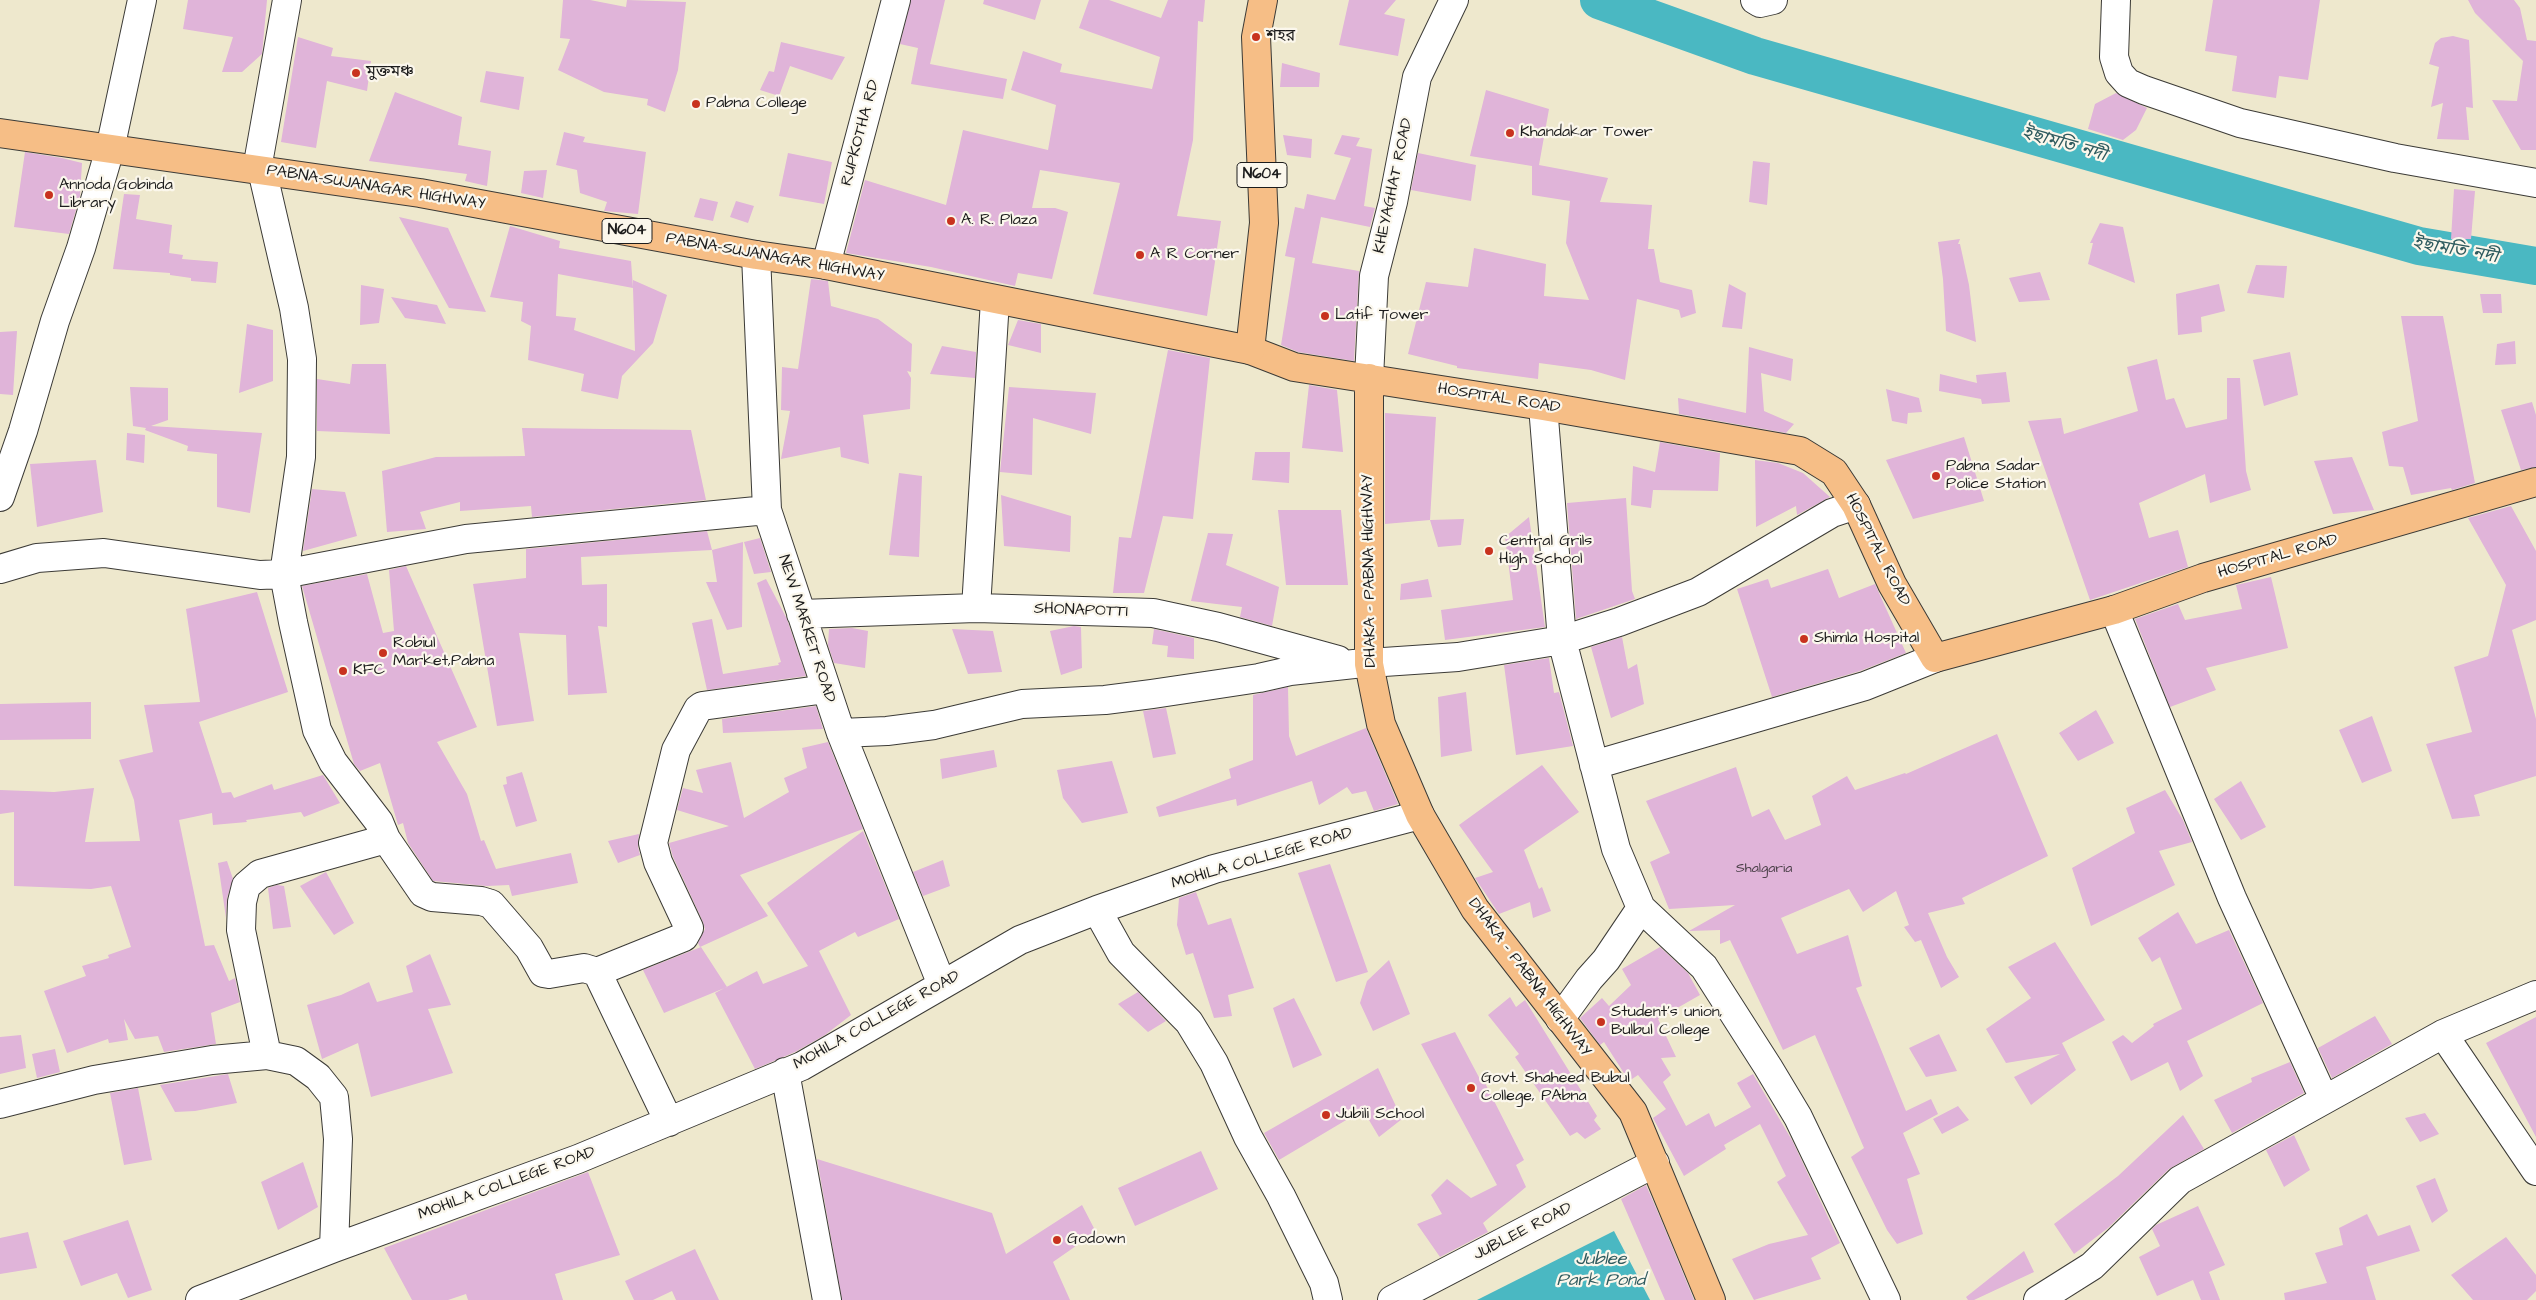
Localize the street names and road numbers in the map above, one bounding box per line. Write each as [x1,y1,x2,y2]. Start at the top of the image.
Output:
street label: RUPKOTHA RD [838,78,884,188]
street label: KHEYAGHAT ROAD [1370,117,1418,255]
street label: PABNA-SUJANAGAR HIGHWAY [265,161,487,215]
road number: N604 [1237,162,1287,188]
road number: N604 [602,218,652,244]
street label: PABNA-SUJANAGAR HIGHWAY [664,229,886,287]
street label: HOSPITAL ROAD [1436,380,1562,418]
street label: DHAKA - PABNA HIGHWAY [1359,474,1381,668]
street label: HOSPITAL ROAD [1840,491,1914,609]
street label: HOSPITAL ROAD [2216,531,2340,583]
street label: NEW MARKET ROAD [773,553,839,705]
street label: SHONAPOTTI [1034,600,1128,622]
street label: MOHILA COLLEGE ROAD [1169,824,1355,894]
street label: DHAKA - PABNA HIGHWAY [1463,895,1595,1061]
street label: MOHILA COLLEGE ROAD [790,967,964,1075]
street label: MOHILA COLLEGE ROAD [416,1143,598,1225]
street label: JUBLEE ROAD [1471,1199,1575,1265]

